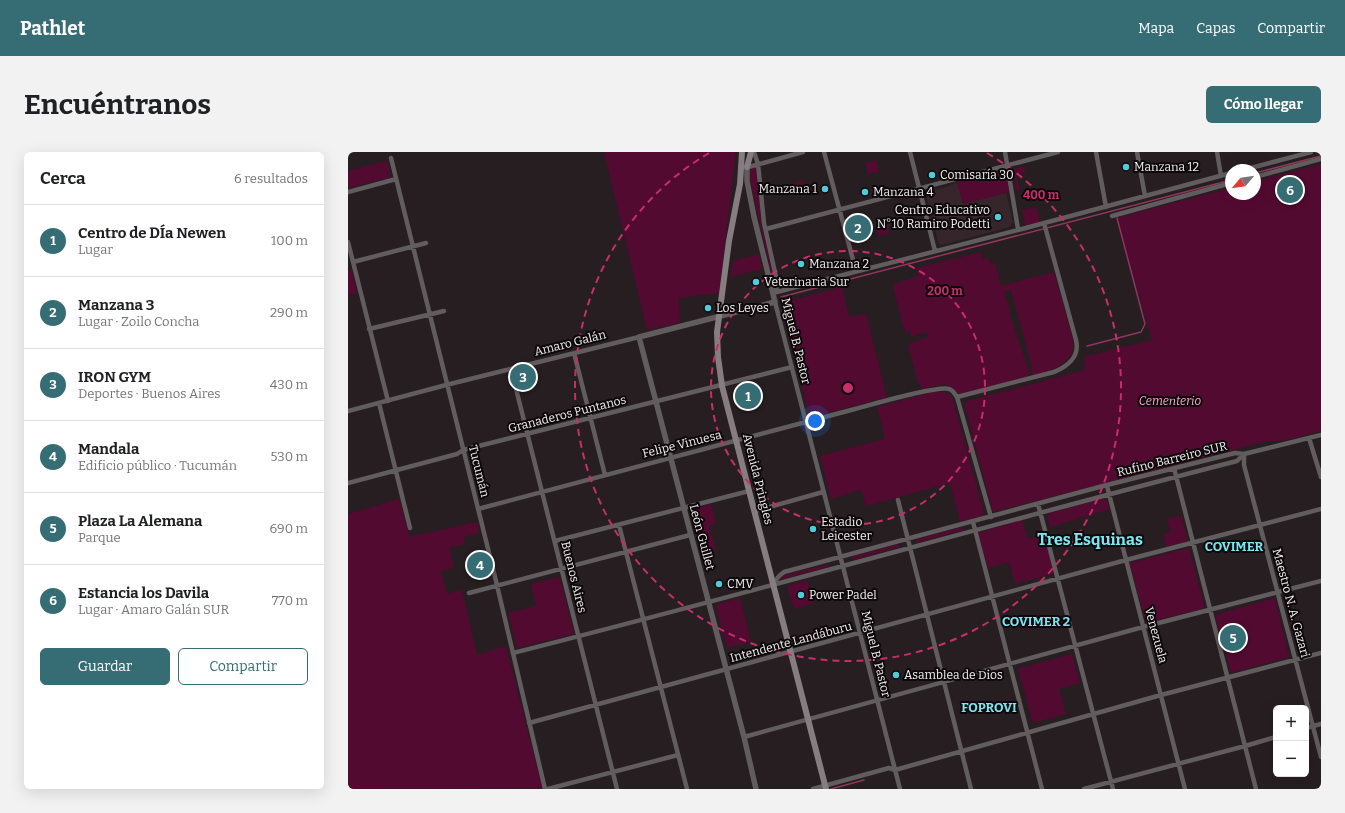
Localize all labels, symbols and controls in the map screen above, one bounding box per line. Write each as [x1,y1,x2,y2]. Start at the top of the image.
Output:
text: Pathlet [20,17,85,40]
text: Mapa [1138,20,1174,37]
text: Capas [1196,20,1235,37]
text: Compartir [1257,20,1325,37]
button: Cómo llegar [1206,86,1321,123]
text: Encuéntranos [24,88,211,121]
place label: Manzana 12 [1134,160,1199,174]
marker: Manzana 12 [1121,162,1131,172]
north arrow [1225,164,1261,200]
text: Cerca [40,168,85,189]
place label: Comisaría 30 [940,168,1014,182]
marker: Comisaría 30 [927,170,937,180]
text: 6 resultados [234,171,308,186]
pin: 6 [1277,175,1303,205]
place label: Manzana 1 [759,182,817,196]
marker: Manzana 1 [820,184,830,194]
place label: Manzana 4 [873,185,934,199]
marker: Manzana 4 [860,187,870,197]
text: 400 m [1023,188,1060,202]
place label: Centro Educativo N°10 Ramiro Podetti [877,203,990,231]
marker: Centro Educativo N°10 Ramiro Podetti [993,212,1003,222]
pin: 2 [845,213,871,243]
text: Centro de DÍa Newen [78,224,226,242]
text: 1 [50,233,56,248]
text: 100 m [271,233,308,248]
text: Lugar [78,242,113,257]
place label: Manzana 2 [809,257,869,271]
marker: Manzana 2 [796,259,806,269]
place label: Veterinaria Sur [764,275,850,289]
marker: Veterinaria Sur [751,277,761,287]
text: 200 m [927,284,963,298]
text: Manzana 3 [78,296,154,314]
street label: Miguel B. Pastor [778,296,814,386]
place label: Los Leyes [716,301,769,315]
marker: Los Leyes [703,303,713,313]
text: 2 [49,305,57,320]
text: 290 m [270,305,308,320]
text: Lugar · Zoilo Concha [78,314,199,329]
street label: Amaro Galán [533,327,608,359]
pin: 3 [510,362,536,392]
text: IRON GYM [78,368,151,386]
text: 3 [49,377,57,392]
text: 430 m [270,377,308,392]
pin: 1 [735,381,761,411]
centre of rings [841,381,855,395]
text: Deportes · Buenos Aires [78,386,221,401]
street label: Granaderos Puntanos [506,392,628,435]
park label: Cementerio [1139,394,1201,408]
your location [805,411,825,431]
street label: Felipe Vinuesa [641,427,723,461]
street label: Avenida Pringles [740,432,776,526]
street label: Rufino Barreiro SUR [1116,439,1228,479]
text: Mandala [78,440,139,458]
street label: Tucumán [466,443,492,499]
text: 4 [49,449,57,464]
text: 530 m [271,449,308,464]
text: Edificio público · Tucumán [78,458,237,473]
street label: León Guillet [687,503,718,572]
text: Plaza La Alemana [78,512,202,530]
place label: Estadio Leicester [821,515,873,543]
text: 5 [49,521,57,536]
text: 690 m [269,521,308,536]
marker: Estadio Leicester [808,524,818,534]
text: Parque [78,530,121,545]
district label: Tres Esquinas [1037,530,1143,549]
district label: COVIMER [1205,539,1264,554]
street label: Buenos Aires [558,540,590,615]
street label: Maestro N. A. Gazari [1270,547,1312,659]
pin: 4 [467,550,493,580]
place label: CMV [727,577,754,591]
marker: CMV [714,579,724,589]
text: Estancia los Davila [78,584,209,602]
place label: Power Padel [809,588,877,602]
marker: Power Padel [796,590,806,600]
text: 6 [49,593,57,608]
text: 770 m [272,593,308,608]
text: Lugar · Amaro Galán SUR [78,602,229,617]
street label: Venezuela [1142,605,1170,665]
street label: Miguel B. Pastor [858,609,894,699]
district label: COVIMER 2 [1002,614,1070,629]
street label: Intendente Landáburu [728,619,854,665]
pin: 5 [1220,623,1246,653]
button: Guardar [40,648,170,685]
button: Compartir [178,648,308,685]
place label: Asamblea de Dios [904,668,1003,682]
marker: Asamblea de Dios [891,670,901,680]
district label: FOPROVI [961,700,1017,715]
map controls [1273,705,1309,777]
button: + [1273,705,1309,741]
button: − [1273,741,1309,777]

